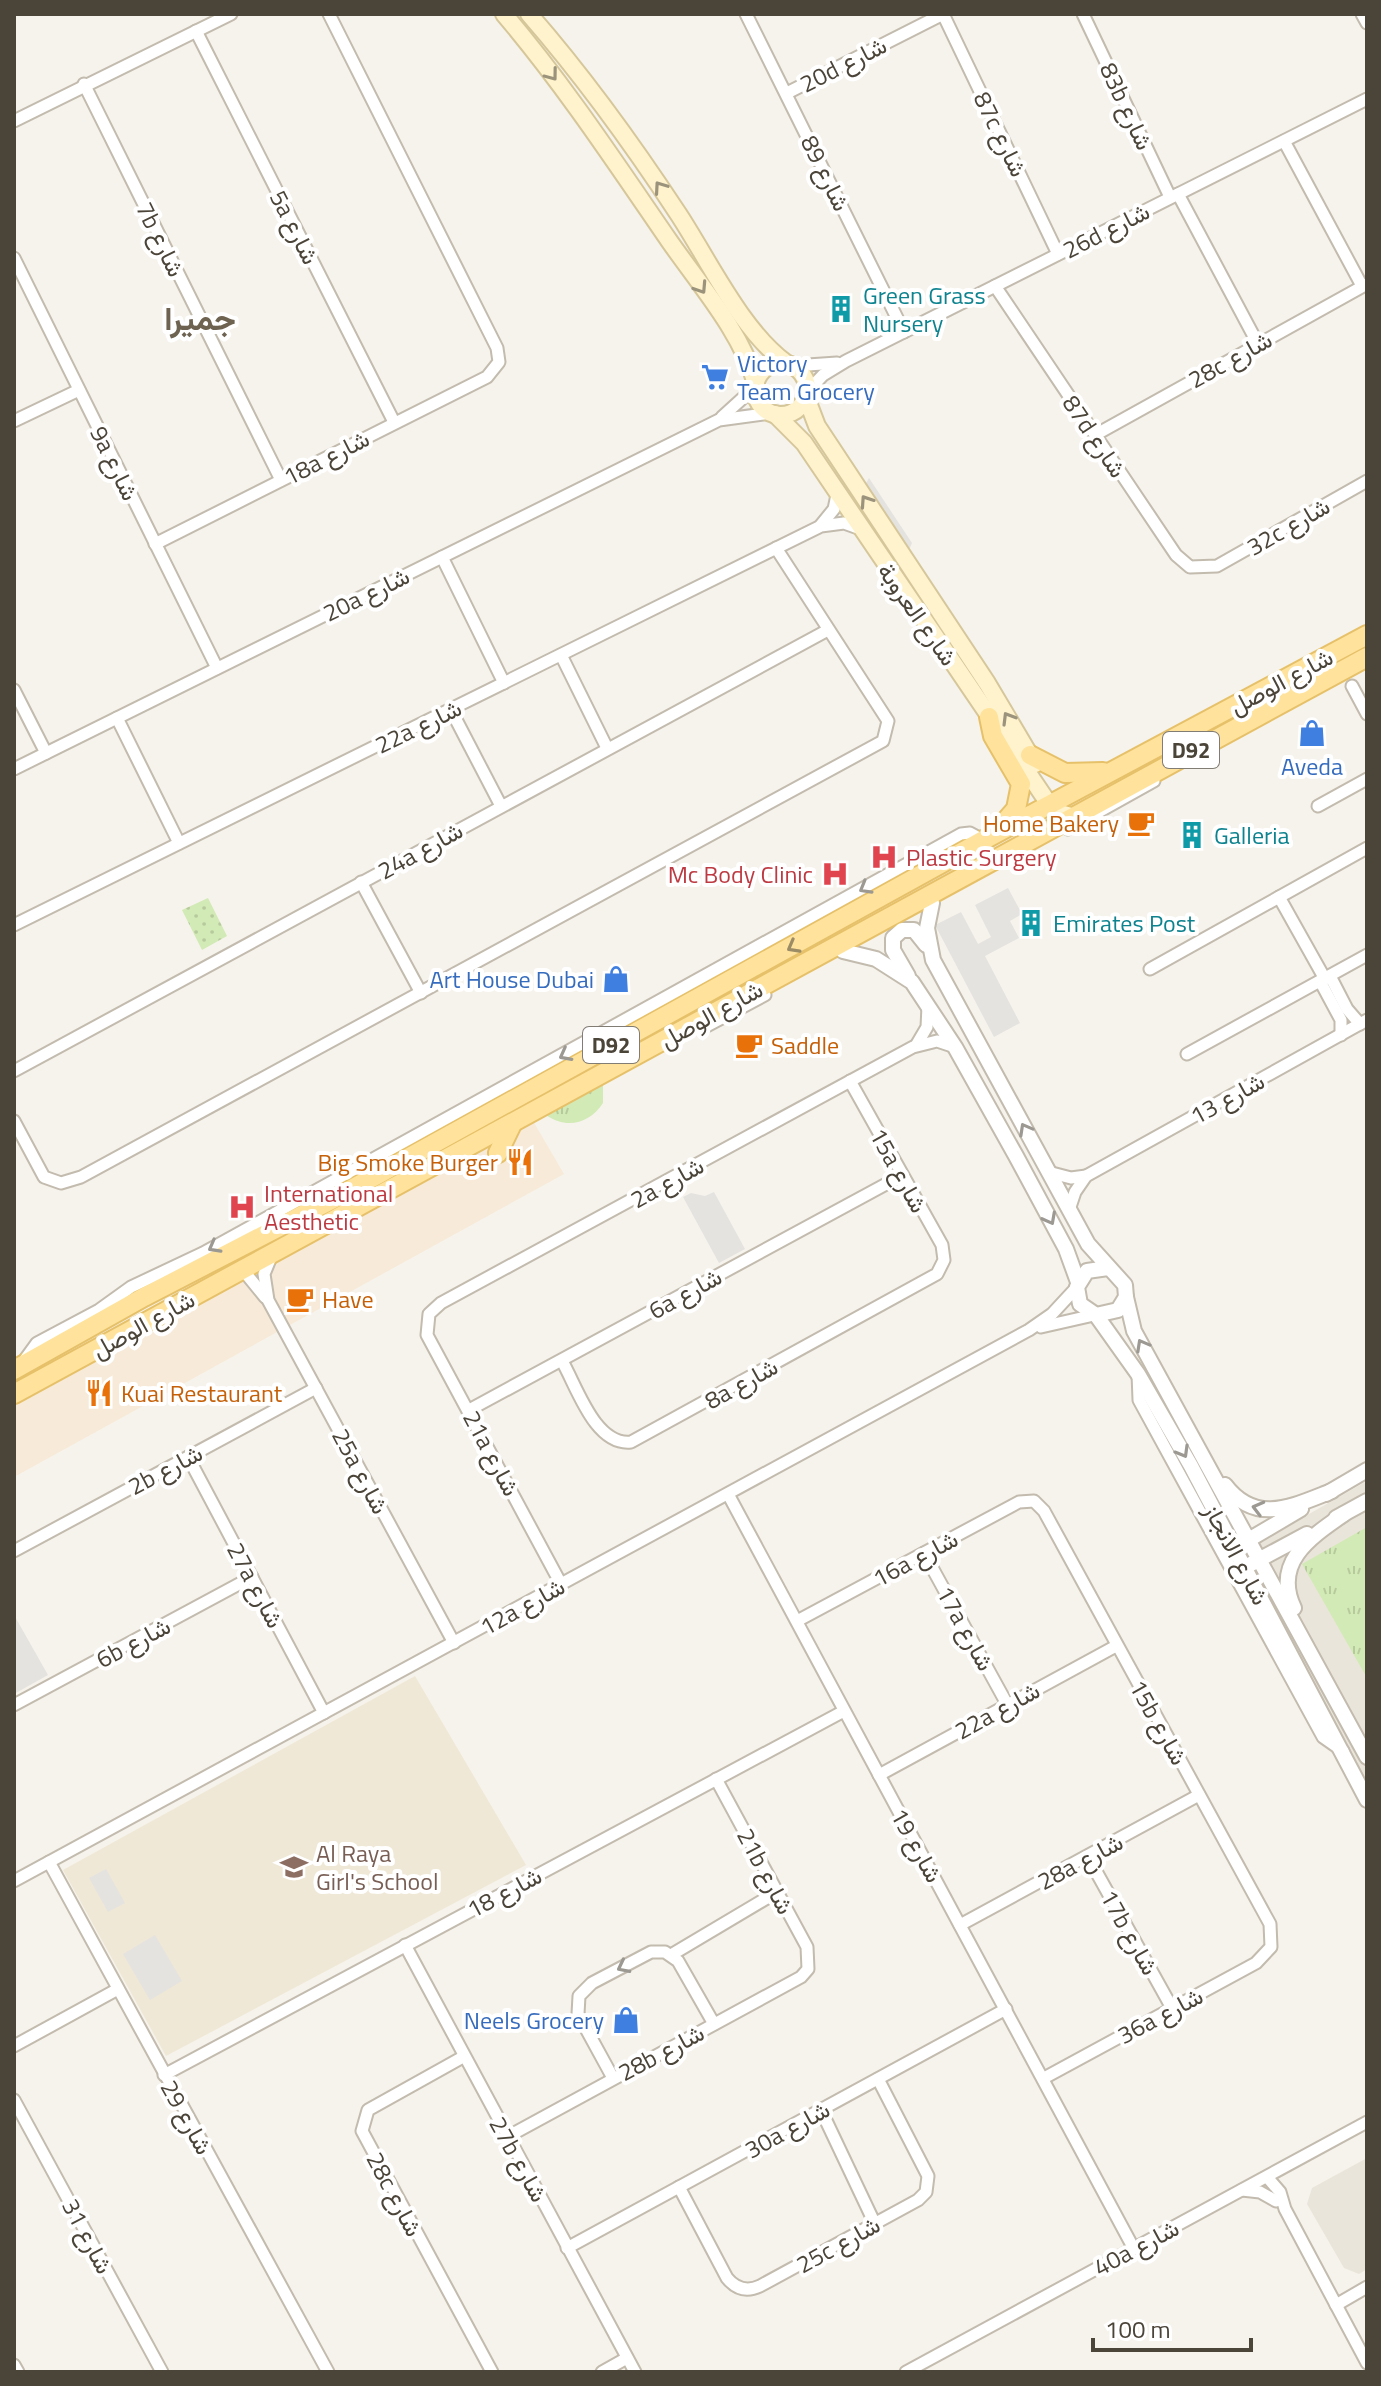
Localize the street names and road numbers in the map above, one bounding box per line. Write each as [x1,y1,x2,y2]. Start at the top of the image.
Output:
street label: 20d شارع [793,27,893,101]
street label: 83b شارع [1091,56,1163,156]
street label: 87c شارع [965,85,1037,183]
street label: شارع 89 [792,129,860,217]
street label: 5a شارع [261,184,329,270]
street label: 26d شارع [1056,193,1156,267]
street label: 7b شارع [127,195,195,283]
street label: 28c شارع [1182,321,1278,397]
street label: 87d شارع [1054,387,1136,485]
street label: 9a شارع [81,420,149,506]
street label: 18a شارع [277,420,375,494]
street label: 32c شارع [1240,488,1336,564]
street label: شارع العروبة [869,555,967,673]
street label: 20a شارع [317,558,415,630]
street label: شارع الوصل [1223,639,1339,723]
street label: 22a شارع [369,690,467,762]
road number: D92 [1163,732,1219,768]
street label: 24a شارع [371,812,469,888]
street label: شارع الوصل [653,971,769,1057]
road number: D92 [583,1027,639,1063]
street label: شارع 13 [1183,1063,1271,1133]
street label: 15a شارع [861,1121,937,1219]
street label: 2a شارع [624,1147,710,1217]
street label: 6a شارع [642,1258,728,1328]
street label: شارع الوصل [85,1281,201,1367]
street label: 8a شارع [698,1348,784,1418]
street label: 21a شارع [454,1404,530,1502]
street label: 25a شارع [323,1422,399,1520]
street label: 2b شارع [121,1434,209,1504]
street label: شارع الانجاز [1195,1496,1279,1611]
street label: 16a شارع [866,1520,964,1596]
street label: 27a شارع [218,1536,294,1634]
street label: 12a شارع [473,1568,571,1644]
street label: 17a شارع [928,1579,1004,1677]
street label: 6b شارع [89,1607,177,1677]
street label: 22a شارع [948,1672,1046,1748]
street label: 15b شارع [1121,1673,1197,1771]
street label: شارع 19 [882,1801,952,1889]
street label: 21b شارع [728,1821,804,1921]
street label: 28a شارع [1031,1823,1129,1899]
street label: شارع 18 [460,1857,548,1927]
street label: 17b شارع [1092,1883,1168,1981]
street label: 36a شارع [1111,1977,1209,2053]
street label: 28b شارع [611,2014,711,2090]
street label: شارع 29 [152,2073,222,2161]
street label: 30a شارع [738,2091,836,2167]
street label: 27b شارع [481,2110,557,2208]
street label: 28c شارع [358,2145,432,2243]
street label: شارع 31 [53,2192,123,2280]
street label: 25c شارع [790,2206,886,2282]
street label: 40a شارع [1087,2209,1185,2285]

